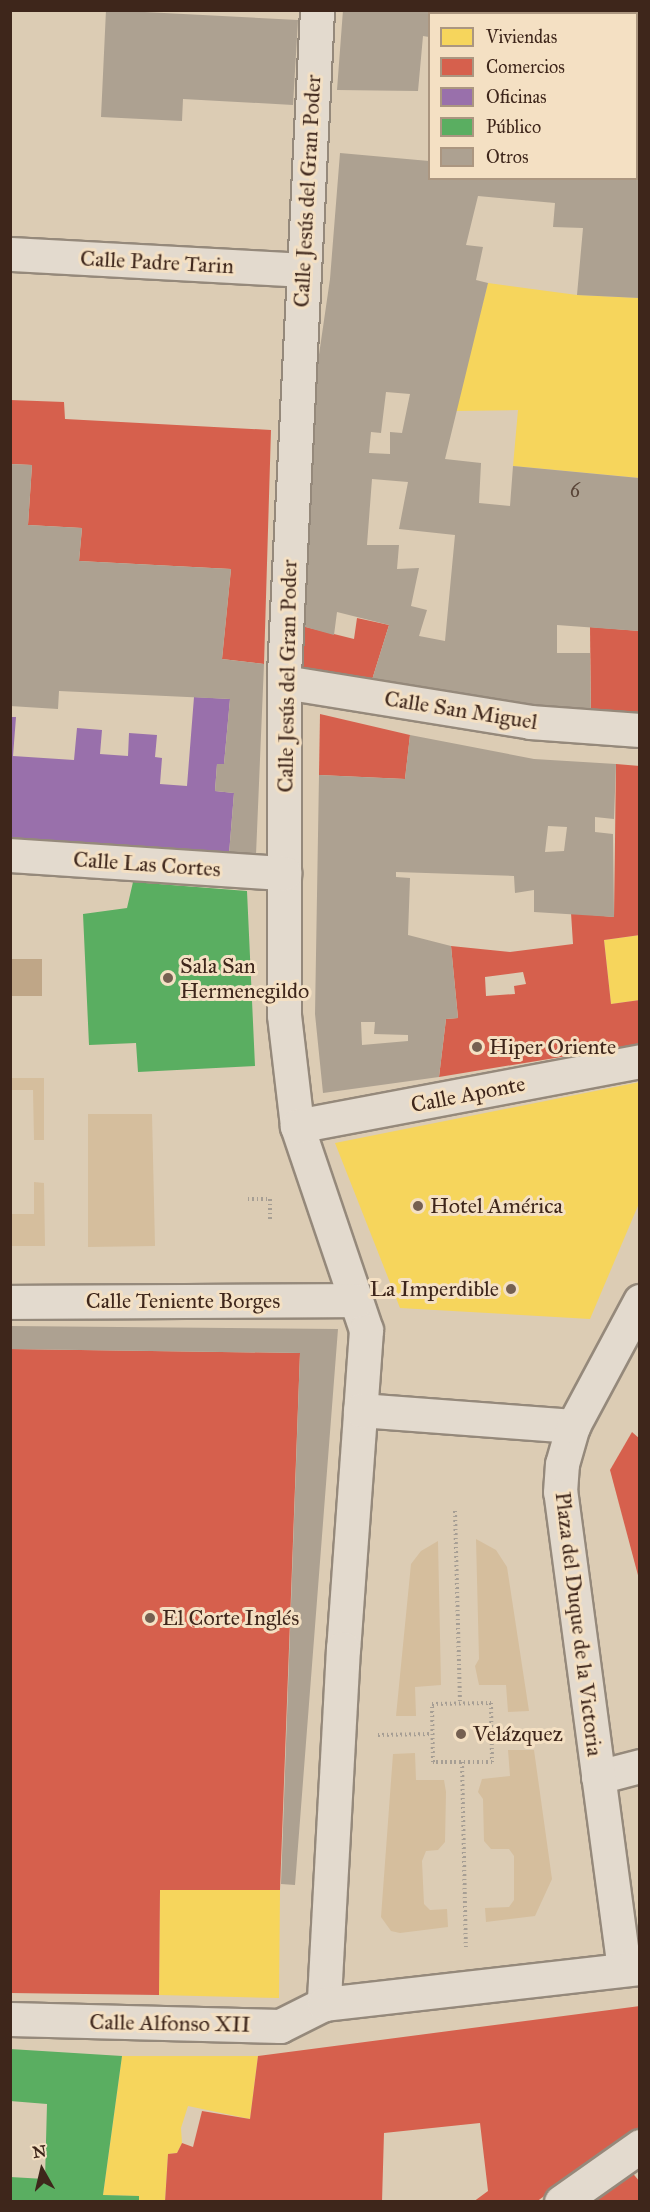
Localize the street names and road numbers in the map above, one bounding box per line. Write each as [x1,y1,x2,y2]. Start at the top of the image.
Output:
street label: Calle Jesús del Gran Poder [288,74,326,308]
street label: Calle Padre Tarin [80,245,234,279]
street label: Calle Jesús del Gran Poder [272,559,302,793]
street label: Calle San Miguel [383,685,539,735]
street label: Calle Las Cortes [72,846,222,882]
street label: Calle Aponte [409,1070,527,1118]
street label: Calle Teniente Borges [86,1288,280,1314]
street label: Plaza del Duque de la Victoria [550,1490,608,1758]
street label: Calle Alfonso XII [89,2008,251,2038]

